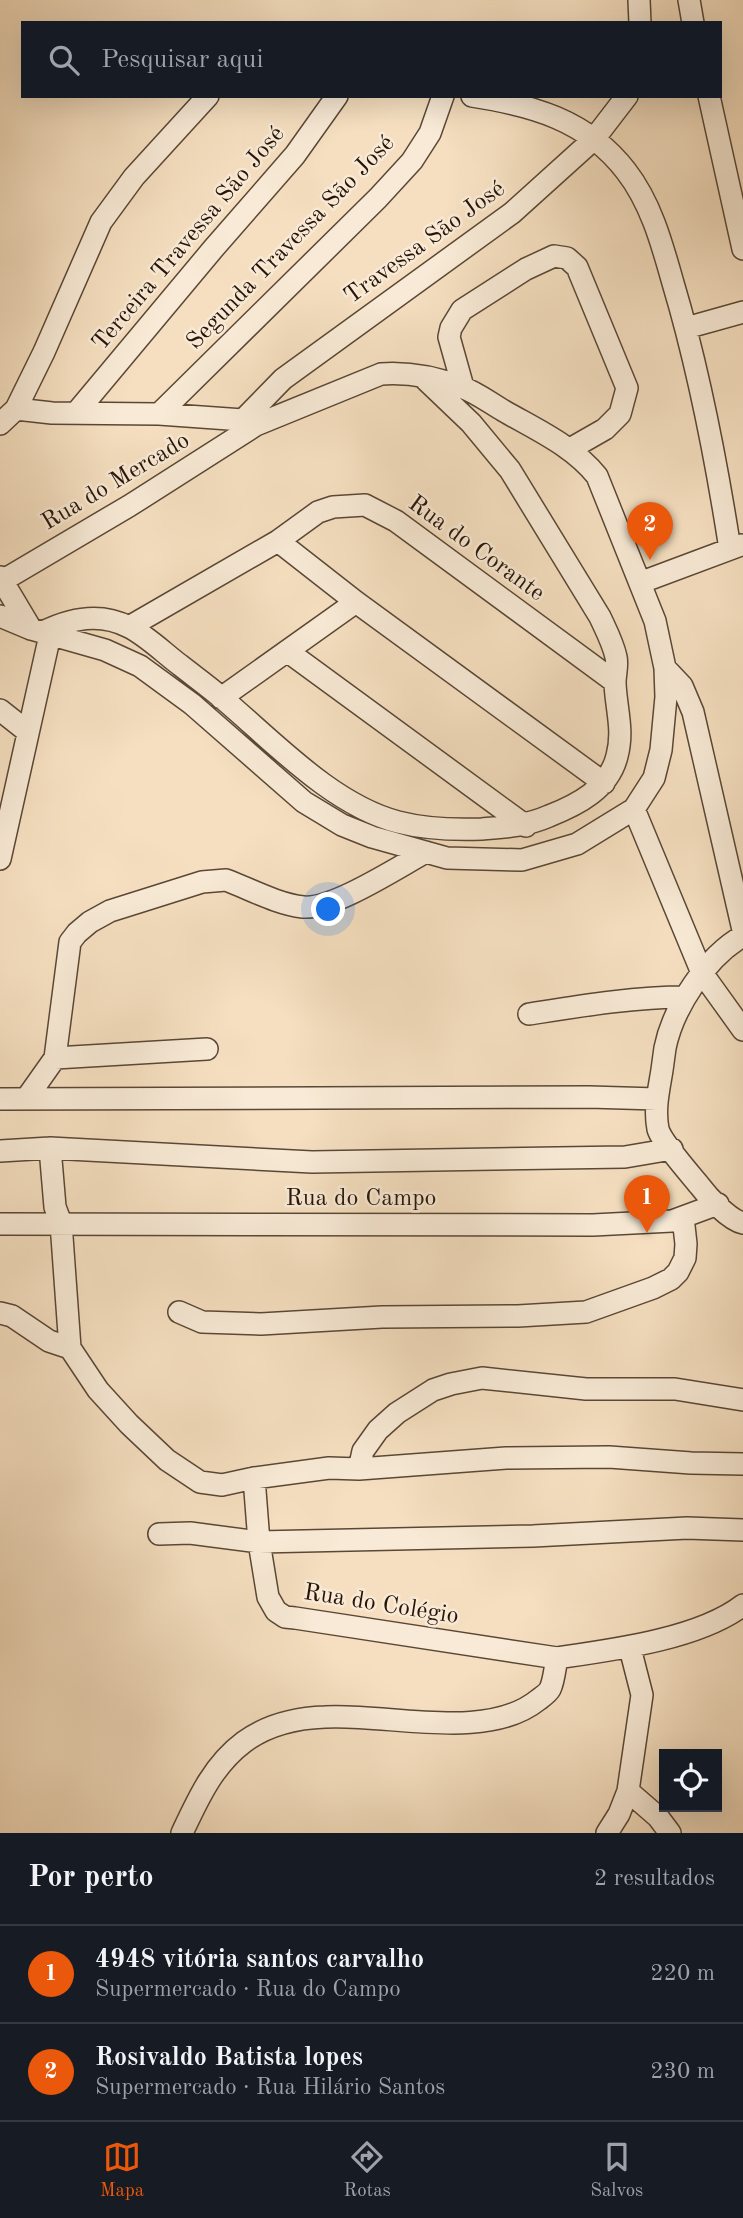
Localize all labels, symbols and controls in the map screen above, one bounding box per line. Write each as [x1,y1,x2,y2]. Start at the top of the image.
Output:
search box [21,21,722,98]
icon: search [45,41,83,79]
text: Pesquisar aqui [101,47,263,73]
street label: Terceira Travessa São José [88,122,290,356]
street label: Segunda Travessa São José [182,131,400,355]
street label: Travessa São José [340,177,510,309]
street label: Rua do Mercado [38,429,194,535]
street label: Rua do Corante [403,492,549,606]
pin: 2 [627,502,673,560]
your location [311,892,345,926]
pin: 1 [624,1175,670,1233]
street label: Rua do Campo [285,1187,437,1211]
street label: Rua do Colégio [302,1581,460,1629]
map controls [659,1749,722,1812]
button: locate [659,1749,722,1812]
text: Por perto [28,1863,154,1893]
text: 2 resultados [594,1867,715,1890]
text: 4948 vitória santos carvalho [95,1947,424,1973]
text: 1 [44,1962,58,1985]
text: 220 m [650,1962,715,1985]
text: Supermercado · Rua do Campo [95,1978,401,2001]
text: Rosivaldo Batista lopes [95,2045,363,2071]
text: 2 [44,2060,58,2083]
text: 230 m [650,2060,715,2083]
text: Supermercado · Rua Hilário Santos [95,2076,445,2099]
tab: Mapa [100,2138,144,2203]
tab: Rotas [344,2138,391,2203]
tab: Salvos [590,2138,643,2203]

